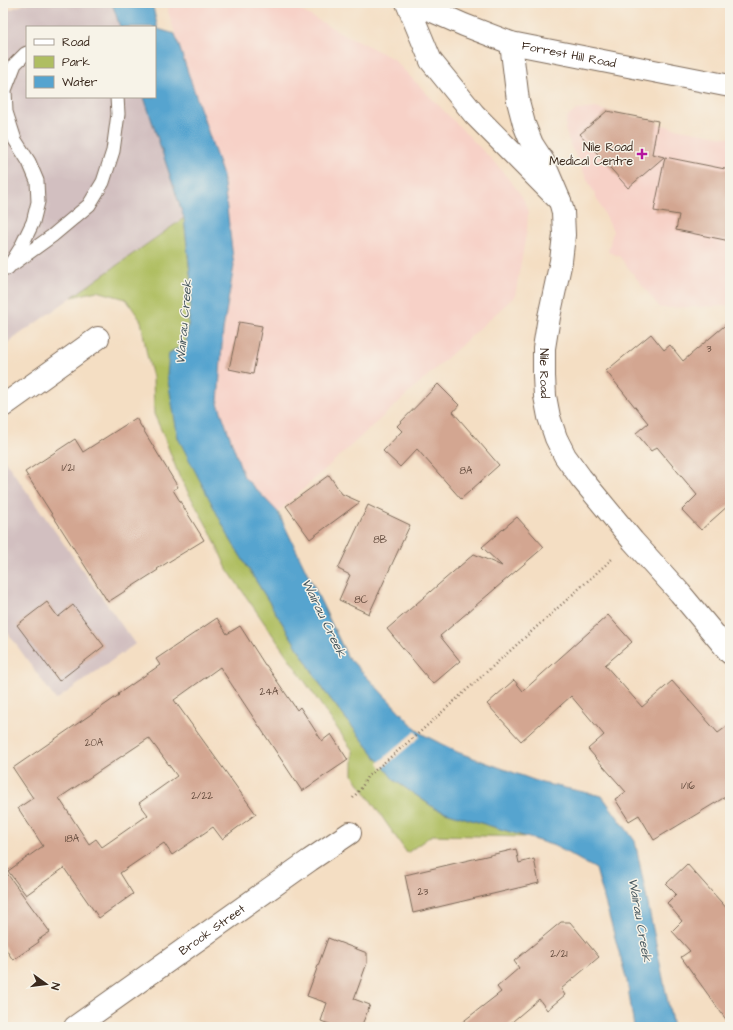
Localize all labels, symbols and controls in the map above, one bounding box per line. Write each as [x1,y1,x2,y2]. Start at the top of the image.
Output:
legend [26,26,156,98]
text: Road [62,34,90,51]
street label: Forrest Hill Road [520,37,618,72]
text: Park [62,54,90,71]
text: Water [62,74,98,91]
place label: Nile Road Medical Centre [549,139,634,170]
marker: Nile Road Medical Centre [636,148,648,160]
water label: Wairau Creek [171,278,197,365]
house number: 3 [706,342,712,356]
street label: Nile Road [536,348,554,399]
house number: 1/21 [62,461,75,475]
house number: 8A [460,464,473,478]
house number: 8B [373,533,387,547]
water label: Wairau Creek [297,576,351,661]
house number: 8C [354,593,368,607]
house number: 24A [260,685,279,699]
house number: 20A [85,736,104,750]
house number: 1/16 [681,779,695,793]
house number: 2/22 [191,789,213,803]
house number: 18A [65,832,80,846]
water label: Wairau Creek [624,877,656,964]
house number: 23 [418,885,428,899]
street label: Brook Street [175,900,249,959]
house number: 2/21 [550,947,568,961]
north arrow [26,964,66,1004]
text: N [47,981,63,992]

